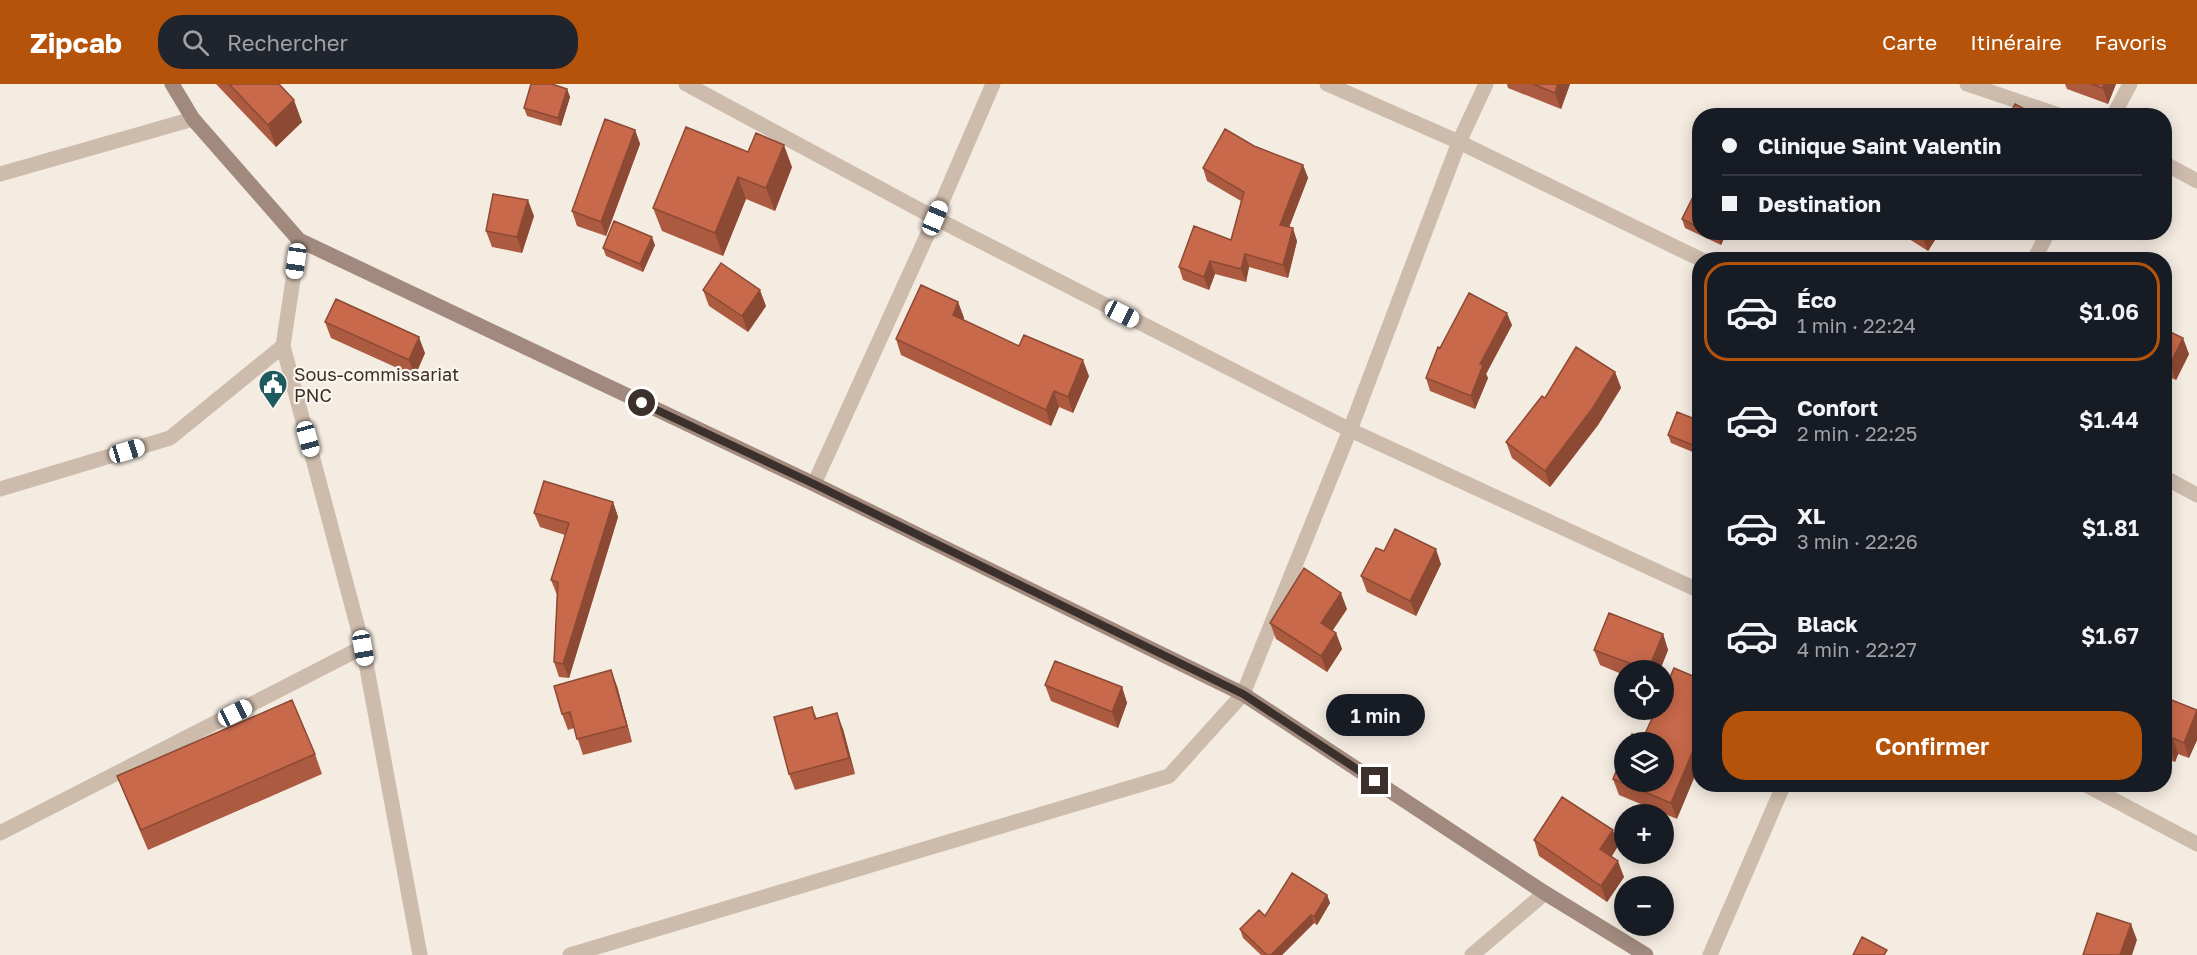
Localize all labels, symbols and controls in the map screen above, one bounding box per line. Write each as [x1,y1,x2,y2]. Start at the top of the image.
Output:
search box [158,15,578,69]
text: Zipcab [30,26,122,59]
icon: search [179,26,212,59]
text: Rechercher [227,29,348,56]
text: Carte [1882,29,1937,55]
text: Itinéraire [1970,29,2062,55]
text: Favoris [2095,29,2167,55]
text: Clinique Saint Valentin [1758,132,2001,159]
text: Destination [1758,190,1881,217]
car [920,198,950,238]
car [285,242,307,280]
icon: car [1725,285,1779,339]
text: Éco [1797,286,1836,313]
car [1102,298,1142,330]
text: $1.06 [2079,298,2139,325]
text: 1 min · 22:24 [1797,313,1916,337]
place label: Sous-commissariat PNC [294,363,459,406]
public building icon: Sous-commissariat PNC [257,368,289,410]
route start [628,389,655,416]
icon: car [1725,393,1779,447]
text: Confort [1797,394,1878,421]
text: $1.44 [2079,406,2139,433]
car [295,419,321,459]
text: 2 min · 22:25 [1797,421,1917,445]
car [107,437,147,465]
icon: car [1725,501,1779,555]
text: XL [1797,502,1825,529]
text: $1.81 [2082,514,2139,541]
text: 3 min · 22:26 [1797,529,1918,553]
icon: car [1725,609,1779,663]
text: Black [1797,610,1858,637]
text: $1.67 [2081,622,2139,649]
car [351,629,375,667]
text: 4 min · 22:27 [1797,637,1917,661]
map controls [1614,660,1674,936]
button: locate [1614,660,1674,720]
callout: 1 min [1326,694,1424,736]
car [215,697,255,729]
text: 1 min [1350,703,1401,727]
button: Confirmer [1722,711,2142,780]
button: layers [1614,732,1674,792]
route end [1361,767,1388,794]
button: + [1614,804,1674,864]
button: − [1614,876,1674,936]

